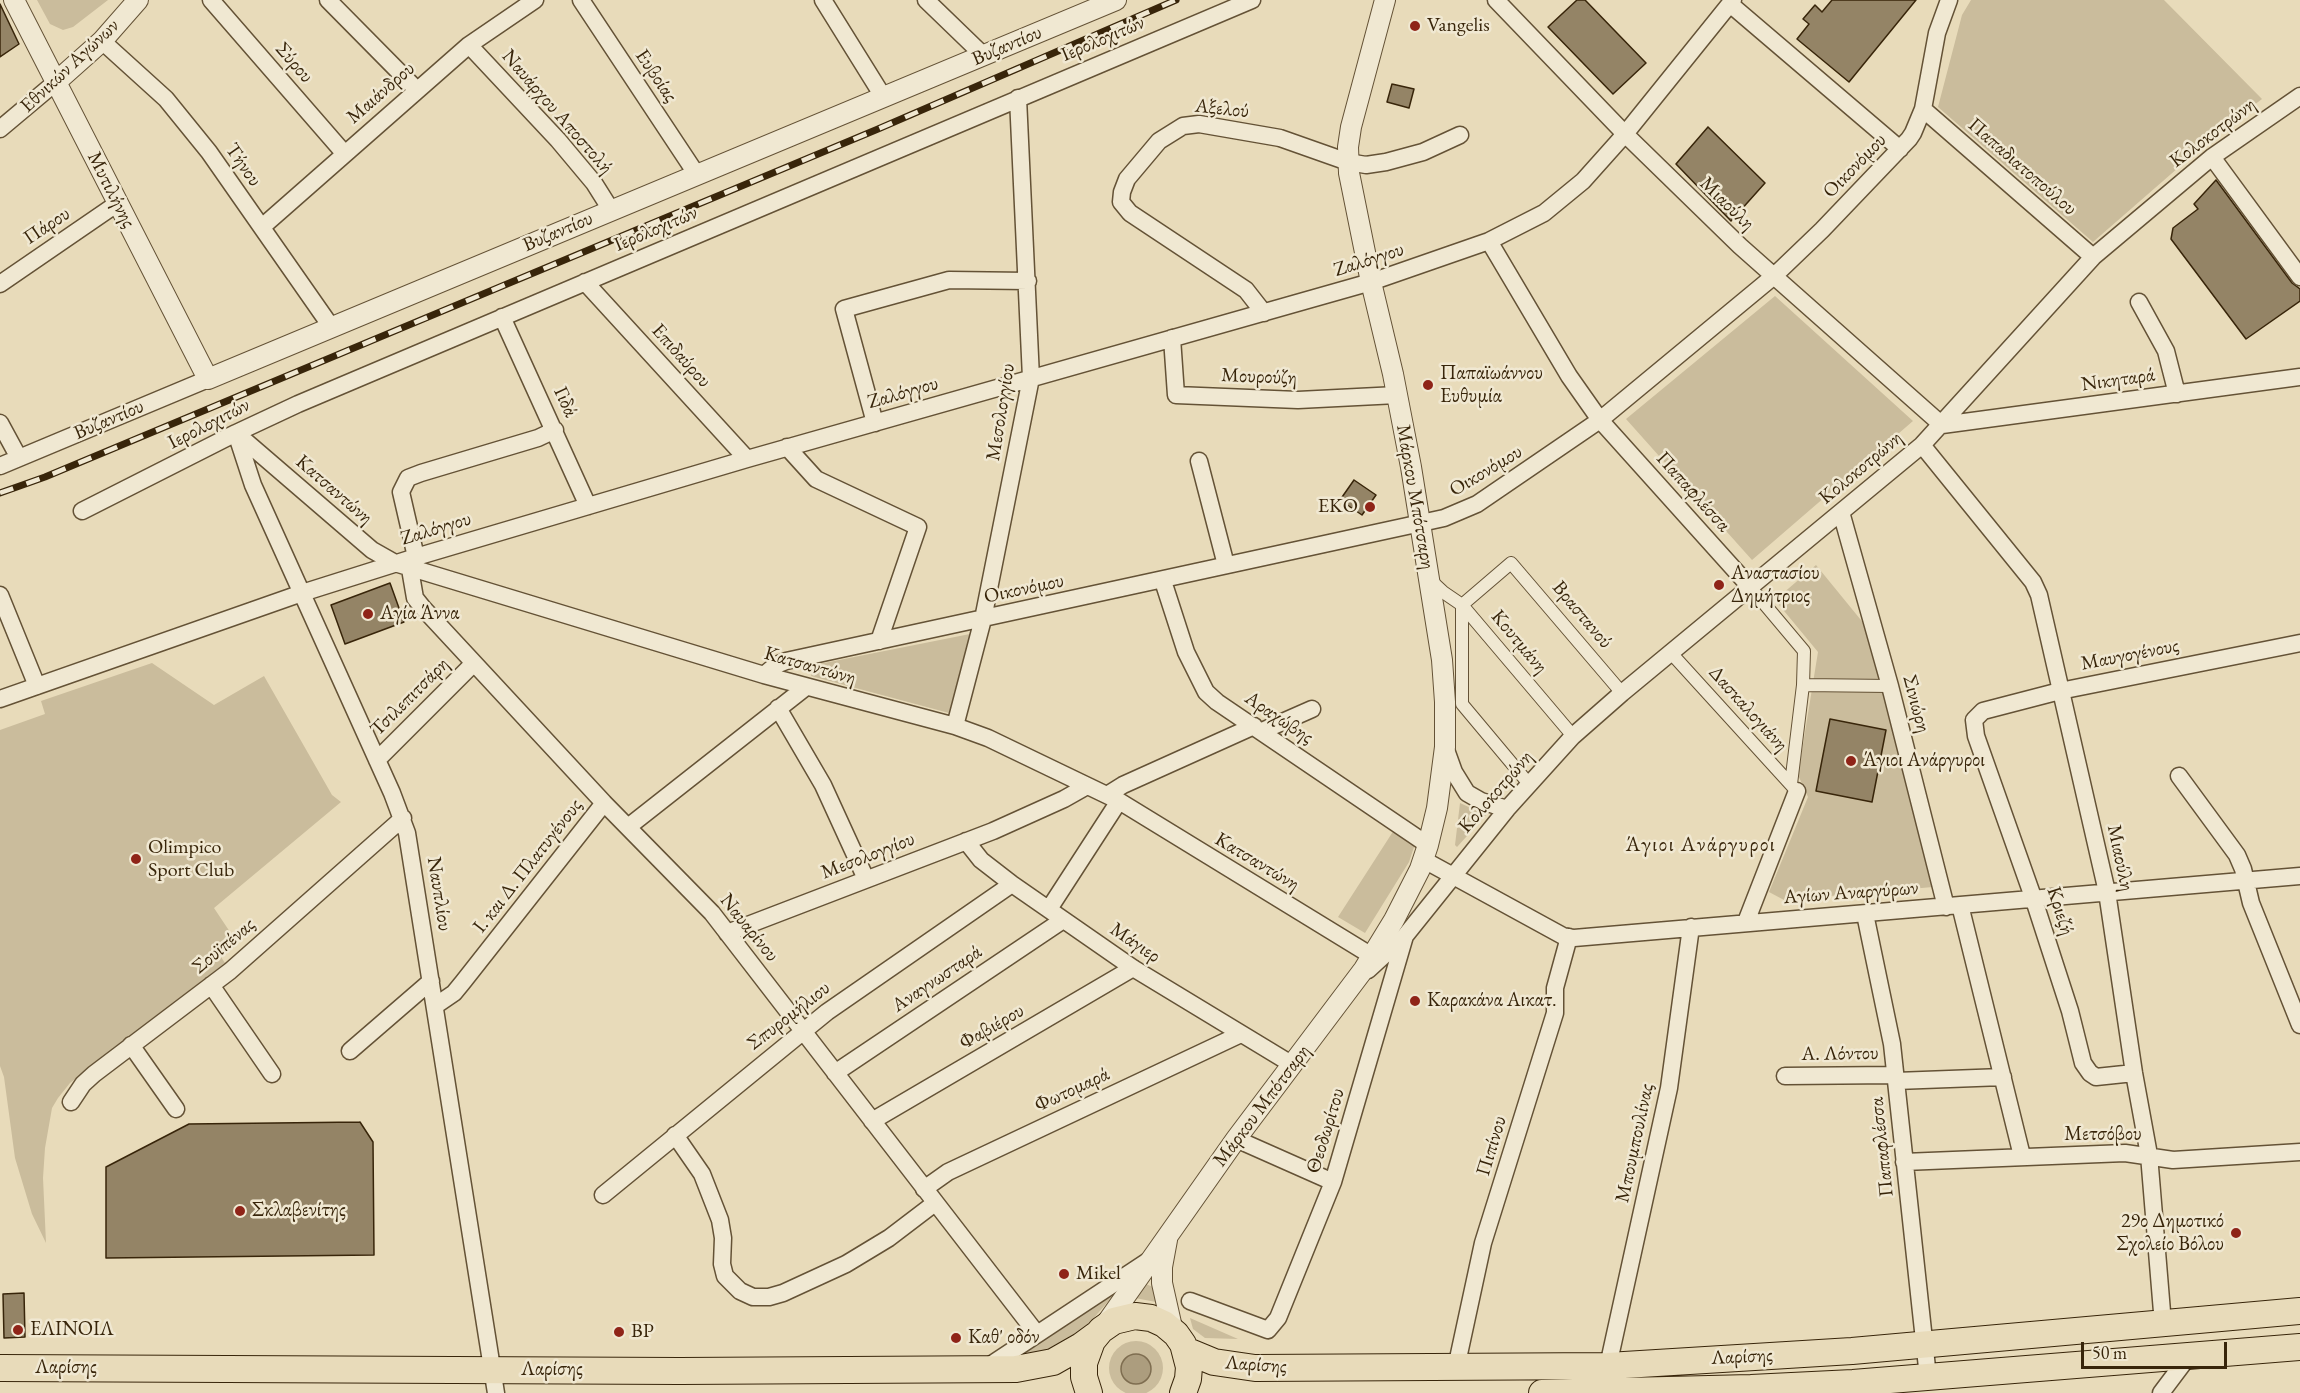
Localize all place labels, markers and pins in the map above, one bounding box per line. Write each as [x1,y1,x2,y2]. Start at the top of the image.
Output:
place label: Vangelis [1427,14,1490,38]
marker: Vangelis [1408,19,1422,33]
place label: Παπαϊωάννου Ευθυμία [1440,362,1543,409]
marker: Παπαϊωάννου Ευθυμία [1421,378,1435,392]
place label: EKO [1318,495,1358,519]
marker: EKO [1363,500,1377,514]
place label: Αναστασίου Δημήτριος [1731,562,1820,609]
marker: Αναστασίου Δημήτριος [1712,578,1726,592]
place label: Αγία Άννα [380,602,459,626]
marker: Αγία Άννα [361,607,375,621]
place label: Άγιοι Ανάργυροι [1863,749,1985,773]
marker: Άγιοι Ανάργυροι [1844,754,1858,768]
place label: Olimpico Sport Club [148,836,234,883]
marker: Olimpico Sport Club [129,852,143,866]
place label: Καρακάνα Αικατ. [1427,989,1557,1013]
marker: Καρακάνα Αικατ. [1408,994,1422,1008]
place label: Σκλαβενίτης [252,1199,346,1223]
marker: Σκλαβενίτης [233,1204,247,1218]
place label: 29ο Δημοτικό Σχολείο Βόλου [2117,1210,2224,1257]
marker: 29ο Δημοτικό Σχολείο Βόλου [2229,1226,2243,1240]
place label: Mikel [1076,1262,1121,1286]
marker: Mikel [1057,1267,1071,1281]
place label: ΕΛΙΝΟΙΛ [30,1318,114,1342]
place label: BP [631,1320,654,1344]
marker: ΕΛΙΝΟΙΛ [11,1323,25,1337]
marker: BP [612,1325,626,1339]
place label: Καθ' οδόν [968,1326,1040,1350]
marker: Καθ' οδόν [949,1331,963,1345]

